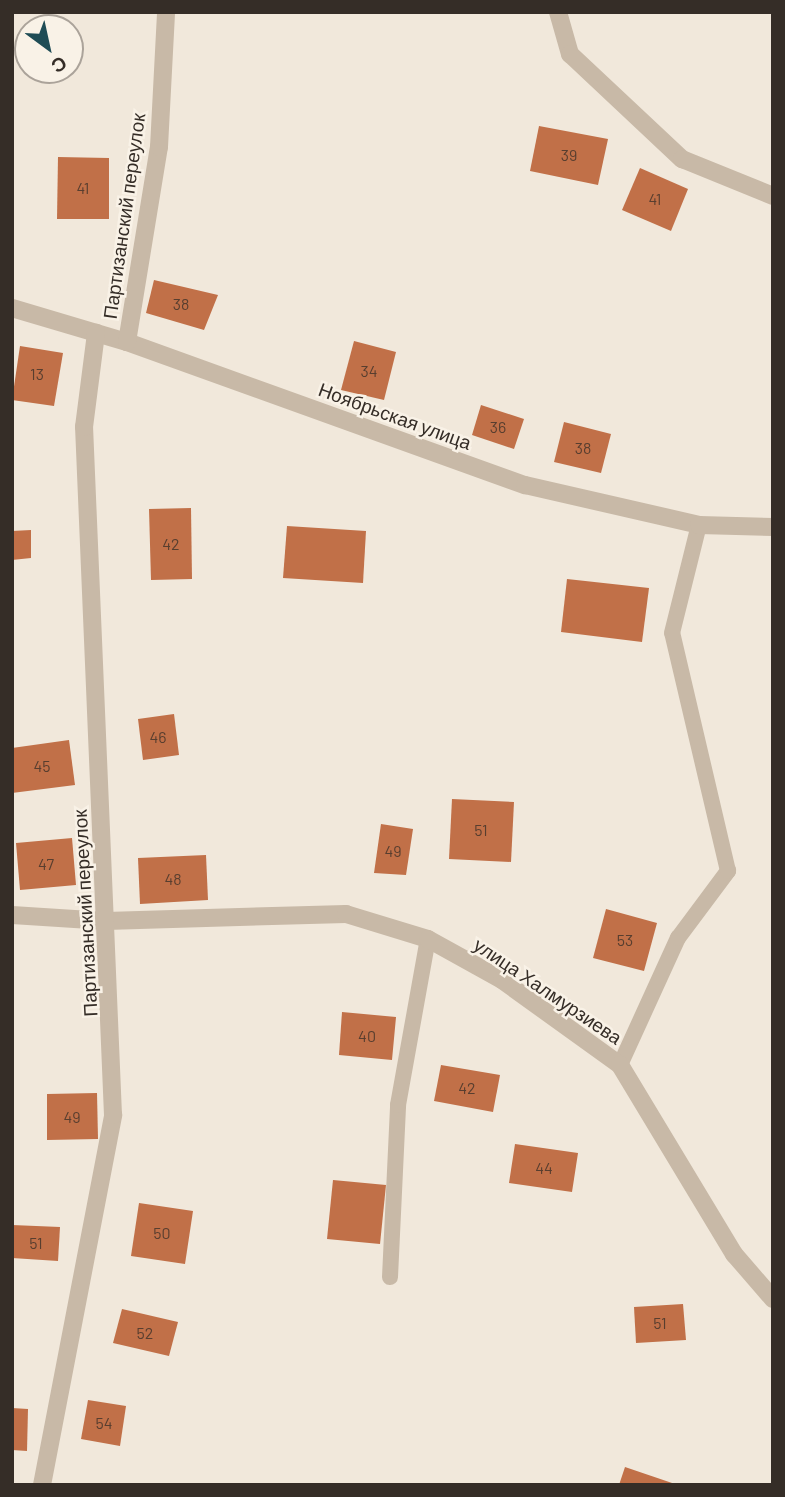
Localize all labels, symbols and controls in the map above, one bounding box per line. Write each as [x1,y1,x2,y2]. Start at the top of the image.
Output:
north arrow [14,14,84,84]
text: С [48,52,72,79]
street label: Партизанский переулок [98,112,150,320]
house number: 39 [561,145,577,165]
house number: 41 [77,178,89,198]
house number: 41 [649,189,661,209]
house number: 38 [173,294,189,314]
house number: 34 [360,361,378,381]
house number: 13 [30,364,44,384]
street label: Ноябрьская улица [315,378,475,454]
house number: 36 [490,417,506,437]
house number: 38 [575,438,591,458]
house number: 42 [162,534,180,554]
house number: 46 [149,727,167,747]
house number: 45 [33,756,51,776]
street label: Партизанский переулок [68,809,102,1017]
house number: 51 [474,820,488,840]
house number: 49 [384,841,402,861]
house number: 47 [38,854,54,874]
house number: 48 [164,869,182,889]
house number: 53 [617,930,633,950]
street label: улица Халмурзиева [470,933,626,1049]
house number: 40 [358,1026,376,1046]
house number: 42 [458,1078,476,1098]
house number: 49 [63,1107,81,1127]
house number: 44 [535,1158,553,1178]
house number: 50 [153,1223,171,1243]
house number: 51 [29,1233,43,1253]
house number: 51 [653,1313,667,1333]
house number: 52 [137,1323,153,1343]
house number: 54 [95,1413,113,1433]

